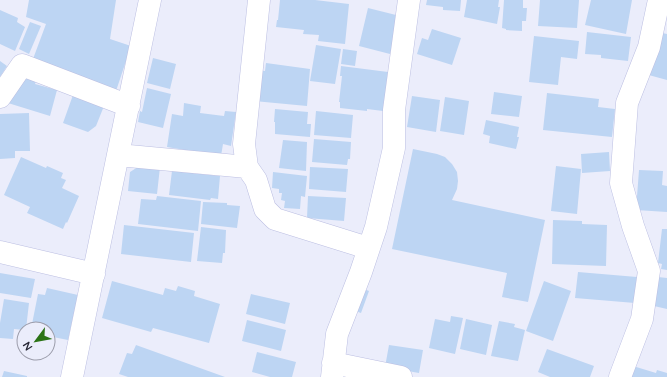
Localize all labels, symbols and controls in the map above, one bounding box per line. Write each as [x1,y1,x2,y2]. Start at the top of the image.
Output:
north arrow [16,321,56,361]
text: N [19,339,36,353]

